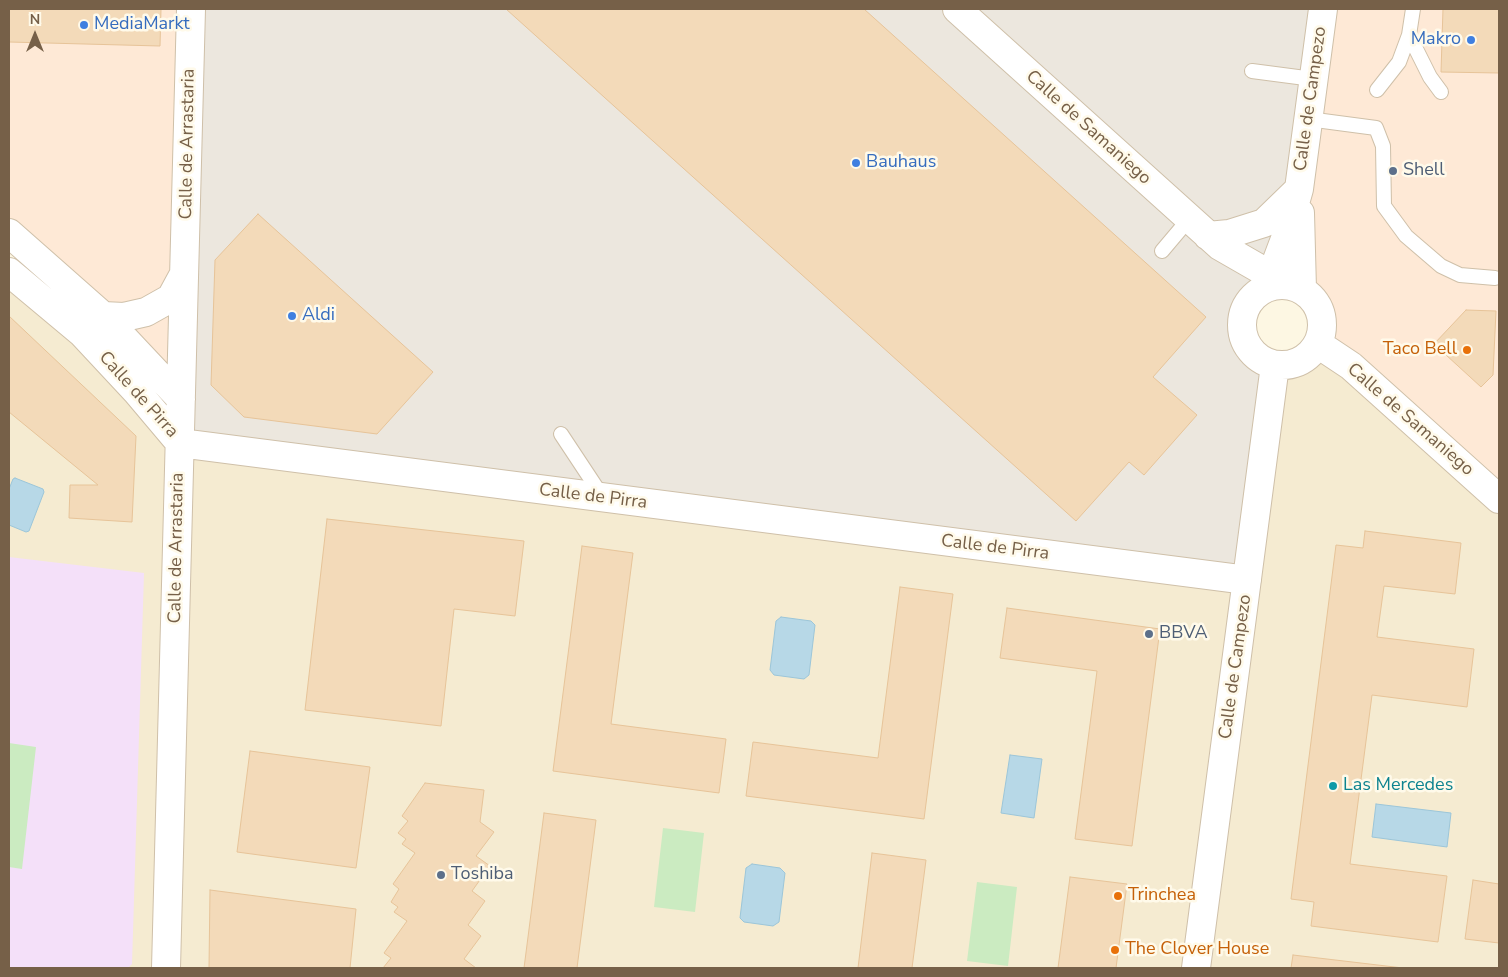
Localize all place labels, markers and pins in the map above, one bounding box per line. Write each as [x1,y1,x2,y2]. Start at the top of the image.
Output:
place label: MediaMarkt [94,14,190,36]
marker: MediaMarkt [78,19,90,31]
place label: Makro [1411,29,1461,51]
marker: Makro [1465,34,1477,46]
place label: Bauhaus [866,152,936,174]
marker: Bauhaus [850,157,862,169]
place label: Shell [1403,160,1445,182]
marker: Shell [1387,165,1399,177]
place label: Aldi [302,305,335,327]
marker: Aldi [286,310,298,322]
place label: Taco Bell [1383,339,1457,361]
marker: Taco Bell [1461,344,1473,356]
place label: BBVA [1159,623,1208,645]
marker: BBVA [1143,628,1155,640]
place label: Las Mercedes [1343,775,1453,797]
marker: Las Mercedes [1327,780,1339,792]
place label: Toshiba [451,864,514,886]
marker: Toshiba [435,869,447,881]
place label: Trinchea [1128,885,1196,907]
marker: Trinchea [1112,890,1124,902]
place label: The Clover House [1125,939,1269,961]
marker: The Clover House [1109,944,1121,956]

